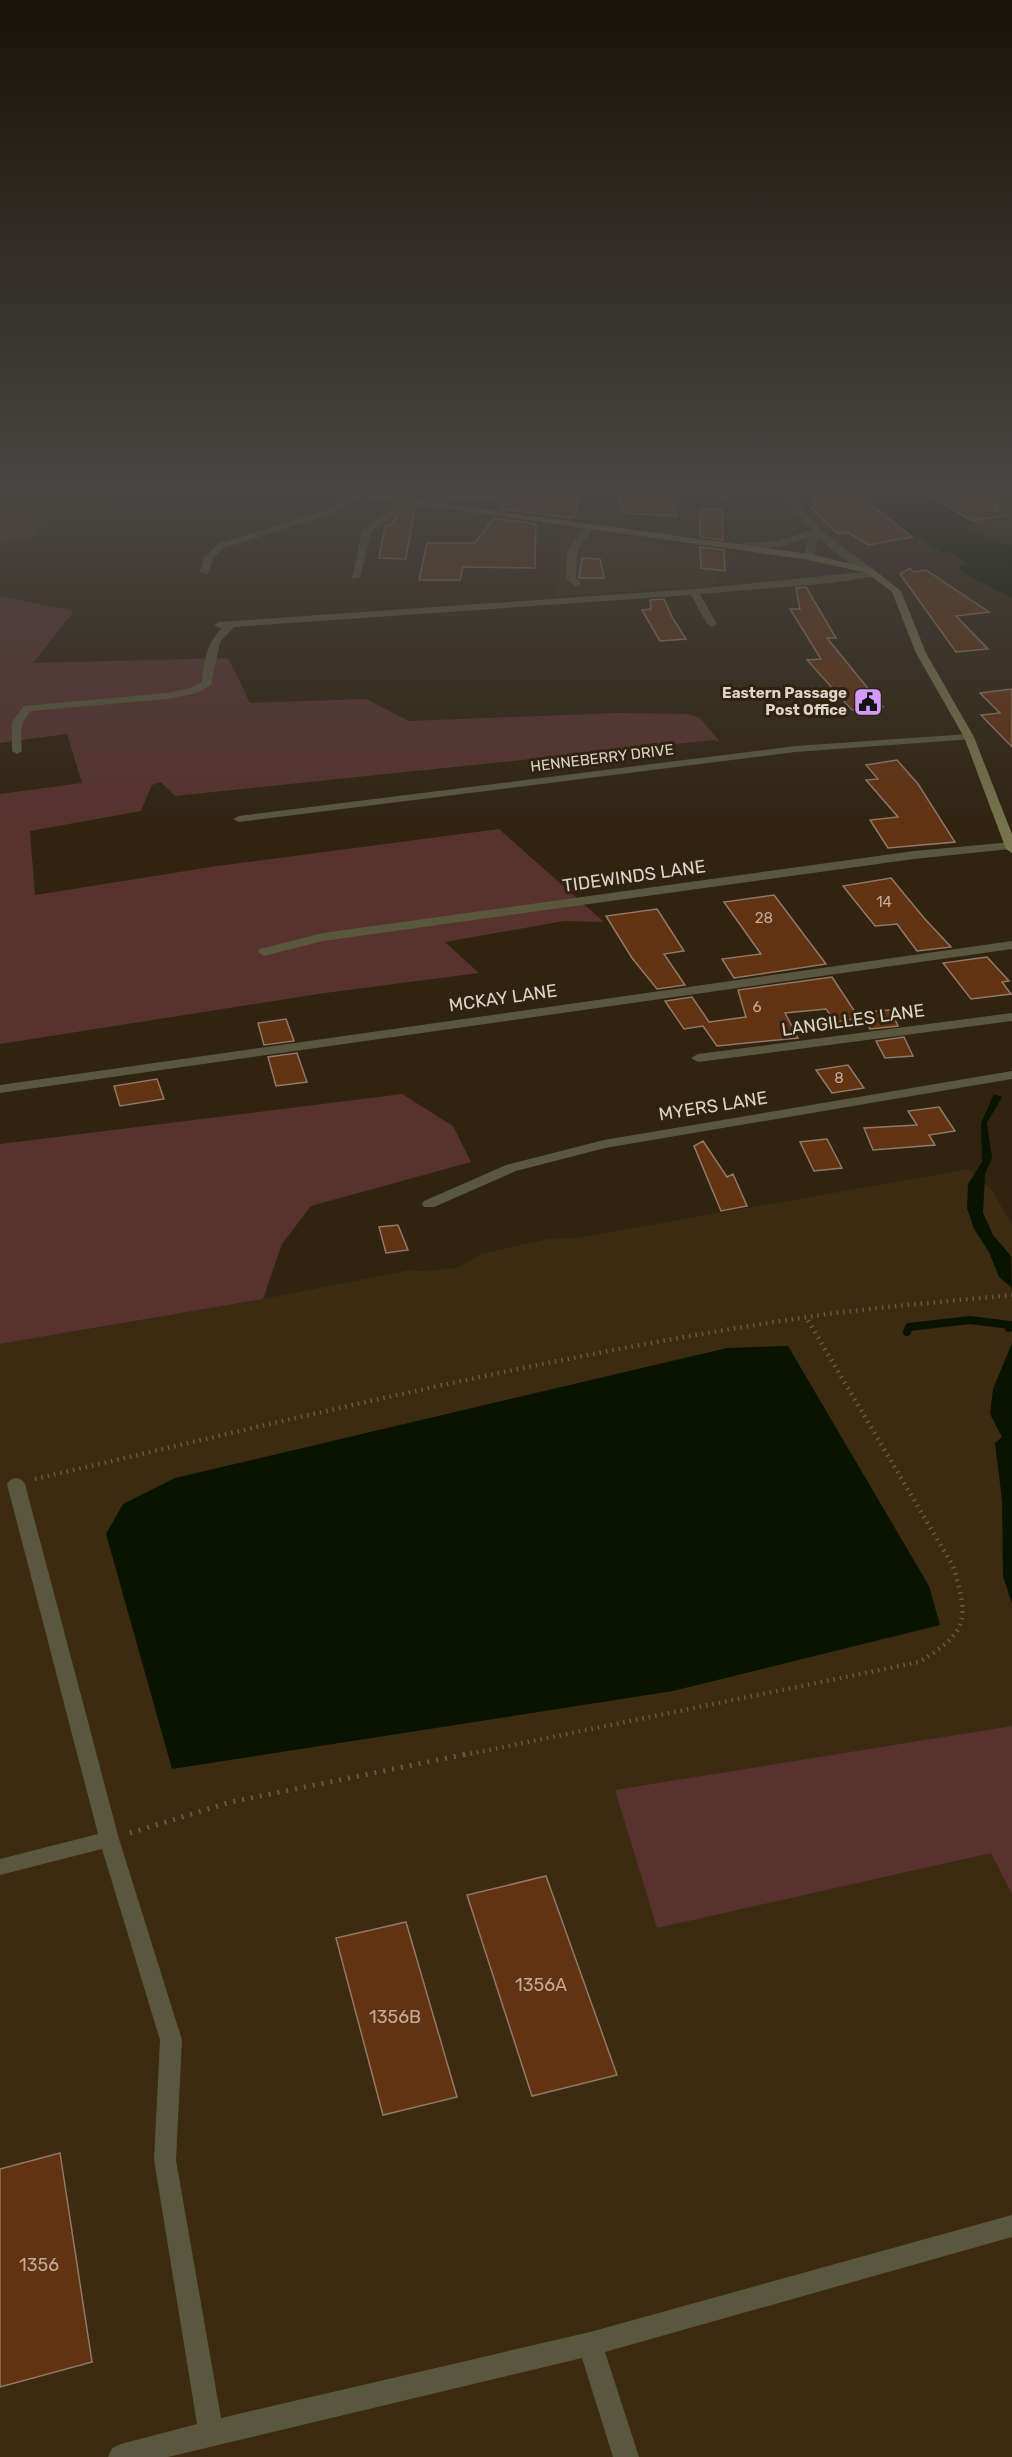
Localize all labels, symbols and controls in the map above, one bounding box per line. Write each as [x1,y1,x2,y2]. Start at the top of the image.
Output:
place label: Eastern Passage Post Office [722,684,847,719]
public building icon: Eastern Passage Post Office [852,686,884,718]
street label: HENNEBERRY DRIVE [529,740,675,776]
street label: TIDEWINDS LANE [561,855,707,897]
house number: 14 [876,893,892,911]
house number: 28 [755,909,773,927]
street label: MCKAY LANE [447,980,559,1016]
house number: 6 [752,998,762,1016]
street label: LANGILLES LANE [780,999,926,1041]
house number: 8 [834,1069,844,1087]
street label: MYERS LANE [657,1087,769,1125]
house number: 1356A [515,1974,567,1996]
house number: 1356B [369,2006,421,2028]
house number: 1356 [19,2254,59,2276]

